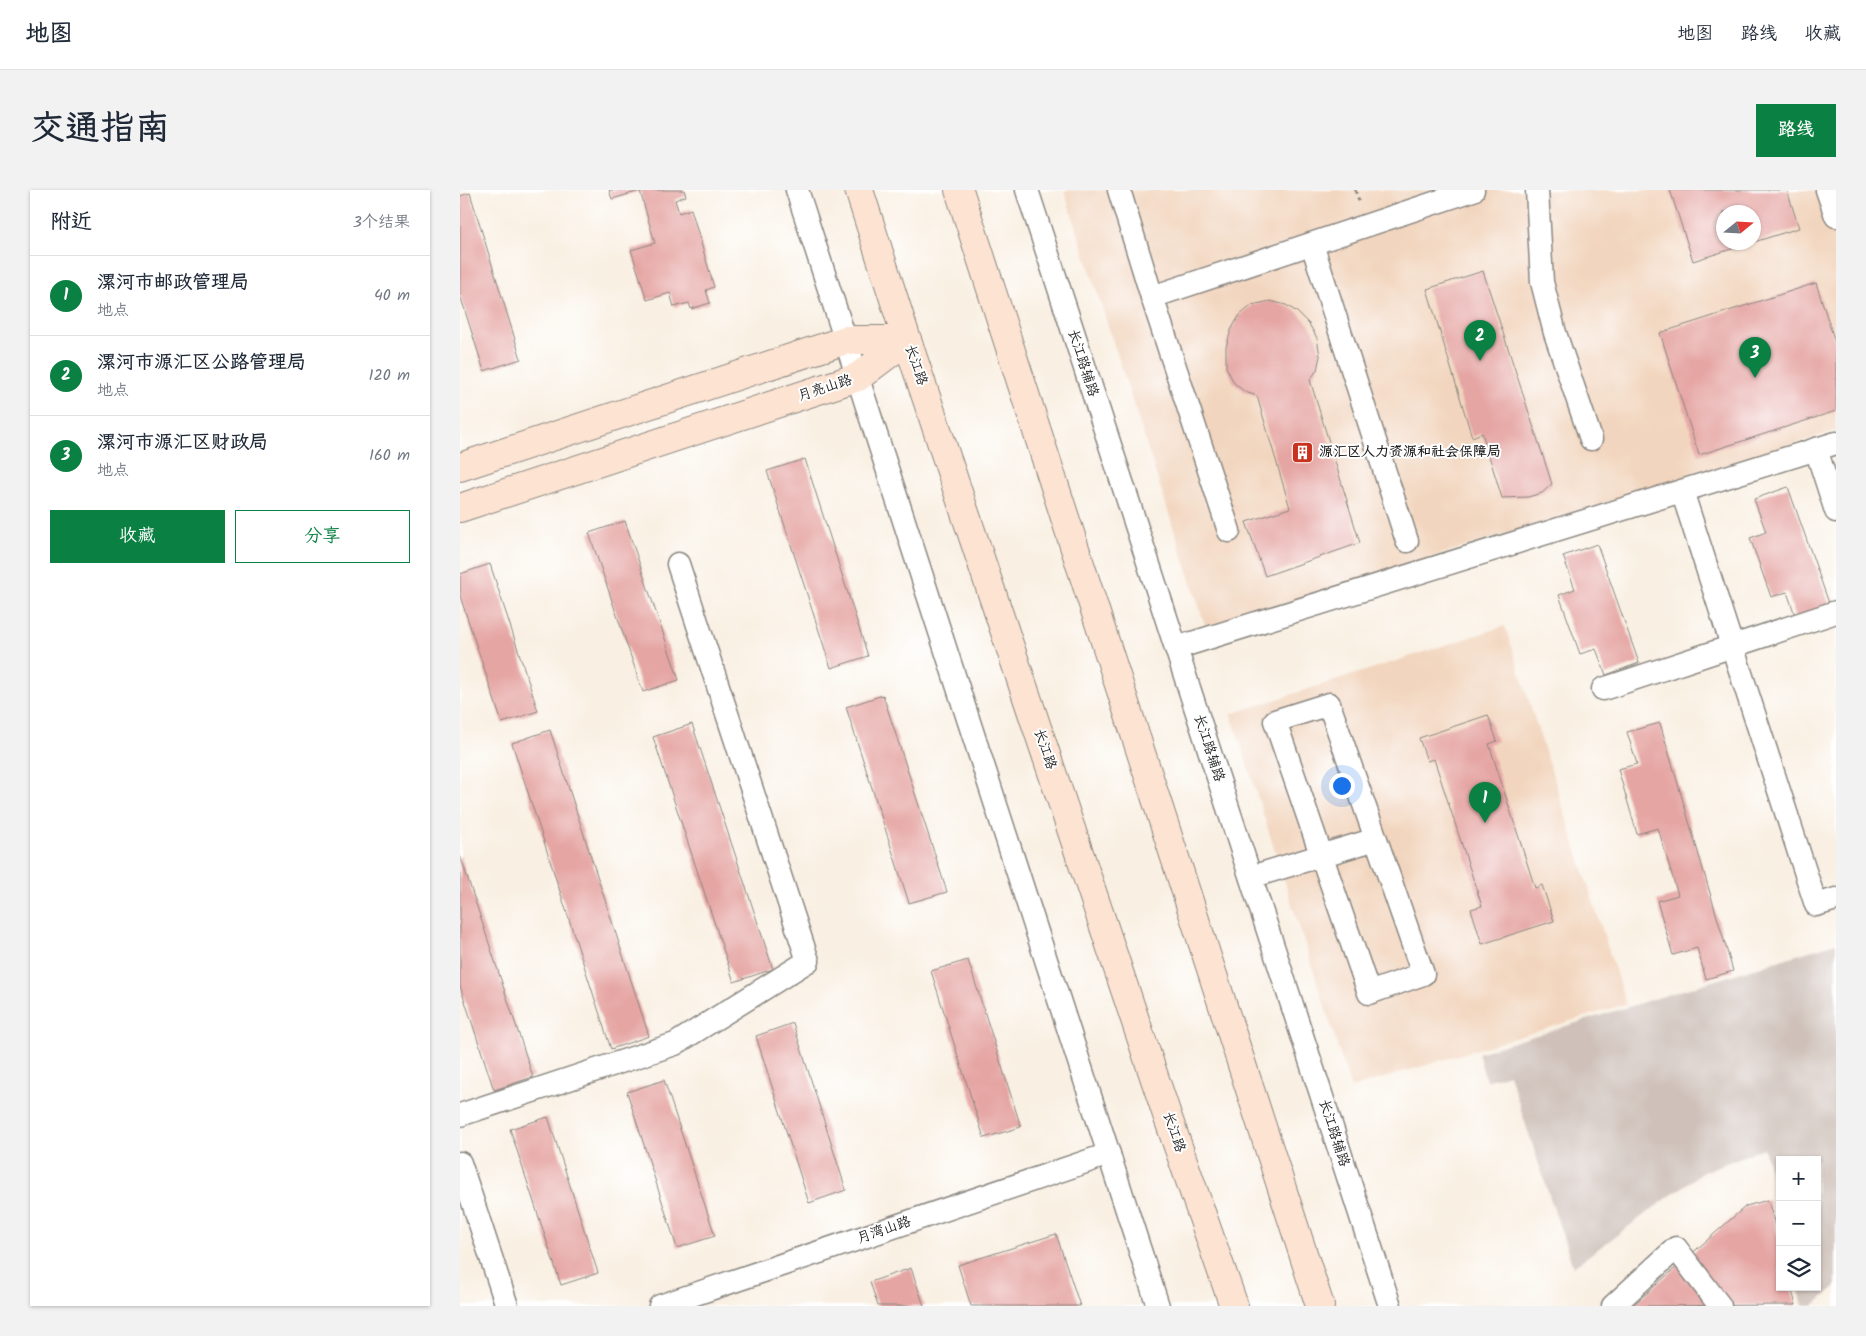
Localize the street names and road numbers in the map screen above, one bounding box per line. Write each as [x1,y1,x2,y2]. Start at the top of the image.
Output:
street label: 长江路辅路 [1062,326,1104,400]
street label: 长江路 [899,342,933,388]
street label: 月亮山路 [795,369,855,407]
street label: 长江路辅路 [1188,711,1230,785]
street label: 长江路 [1028,726,1062,772]
street label: 长江路辅路 [1313,1096,1355,1170]
street label: 长江路 [1157,1109,1191,1155]
street label: 月湾山路 [854,1210,914,1250]

